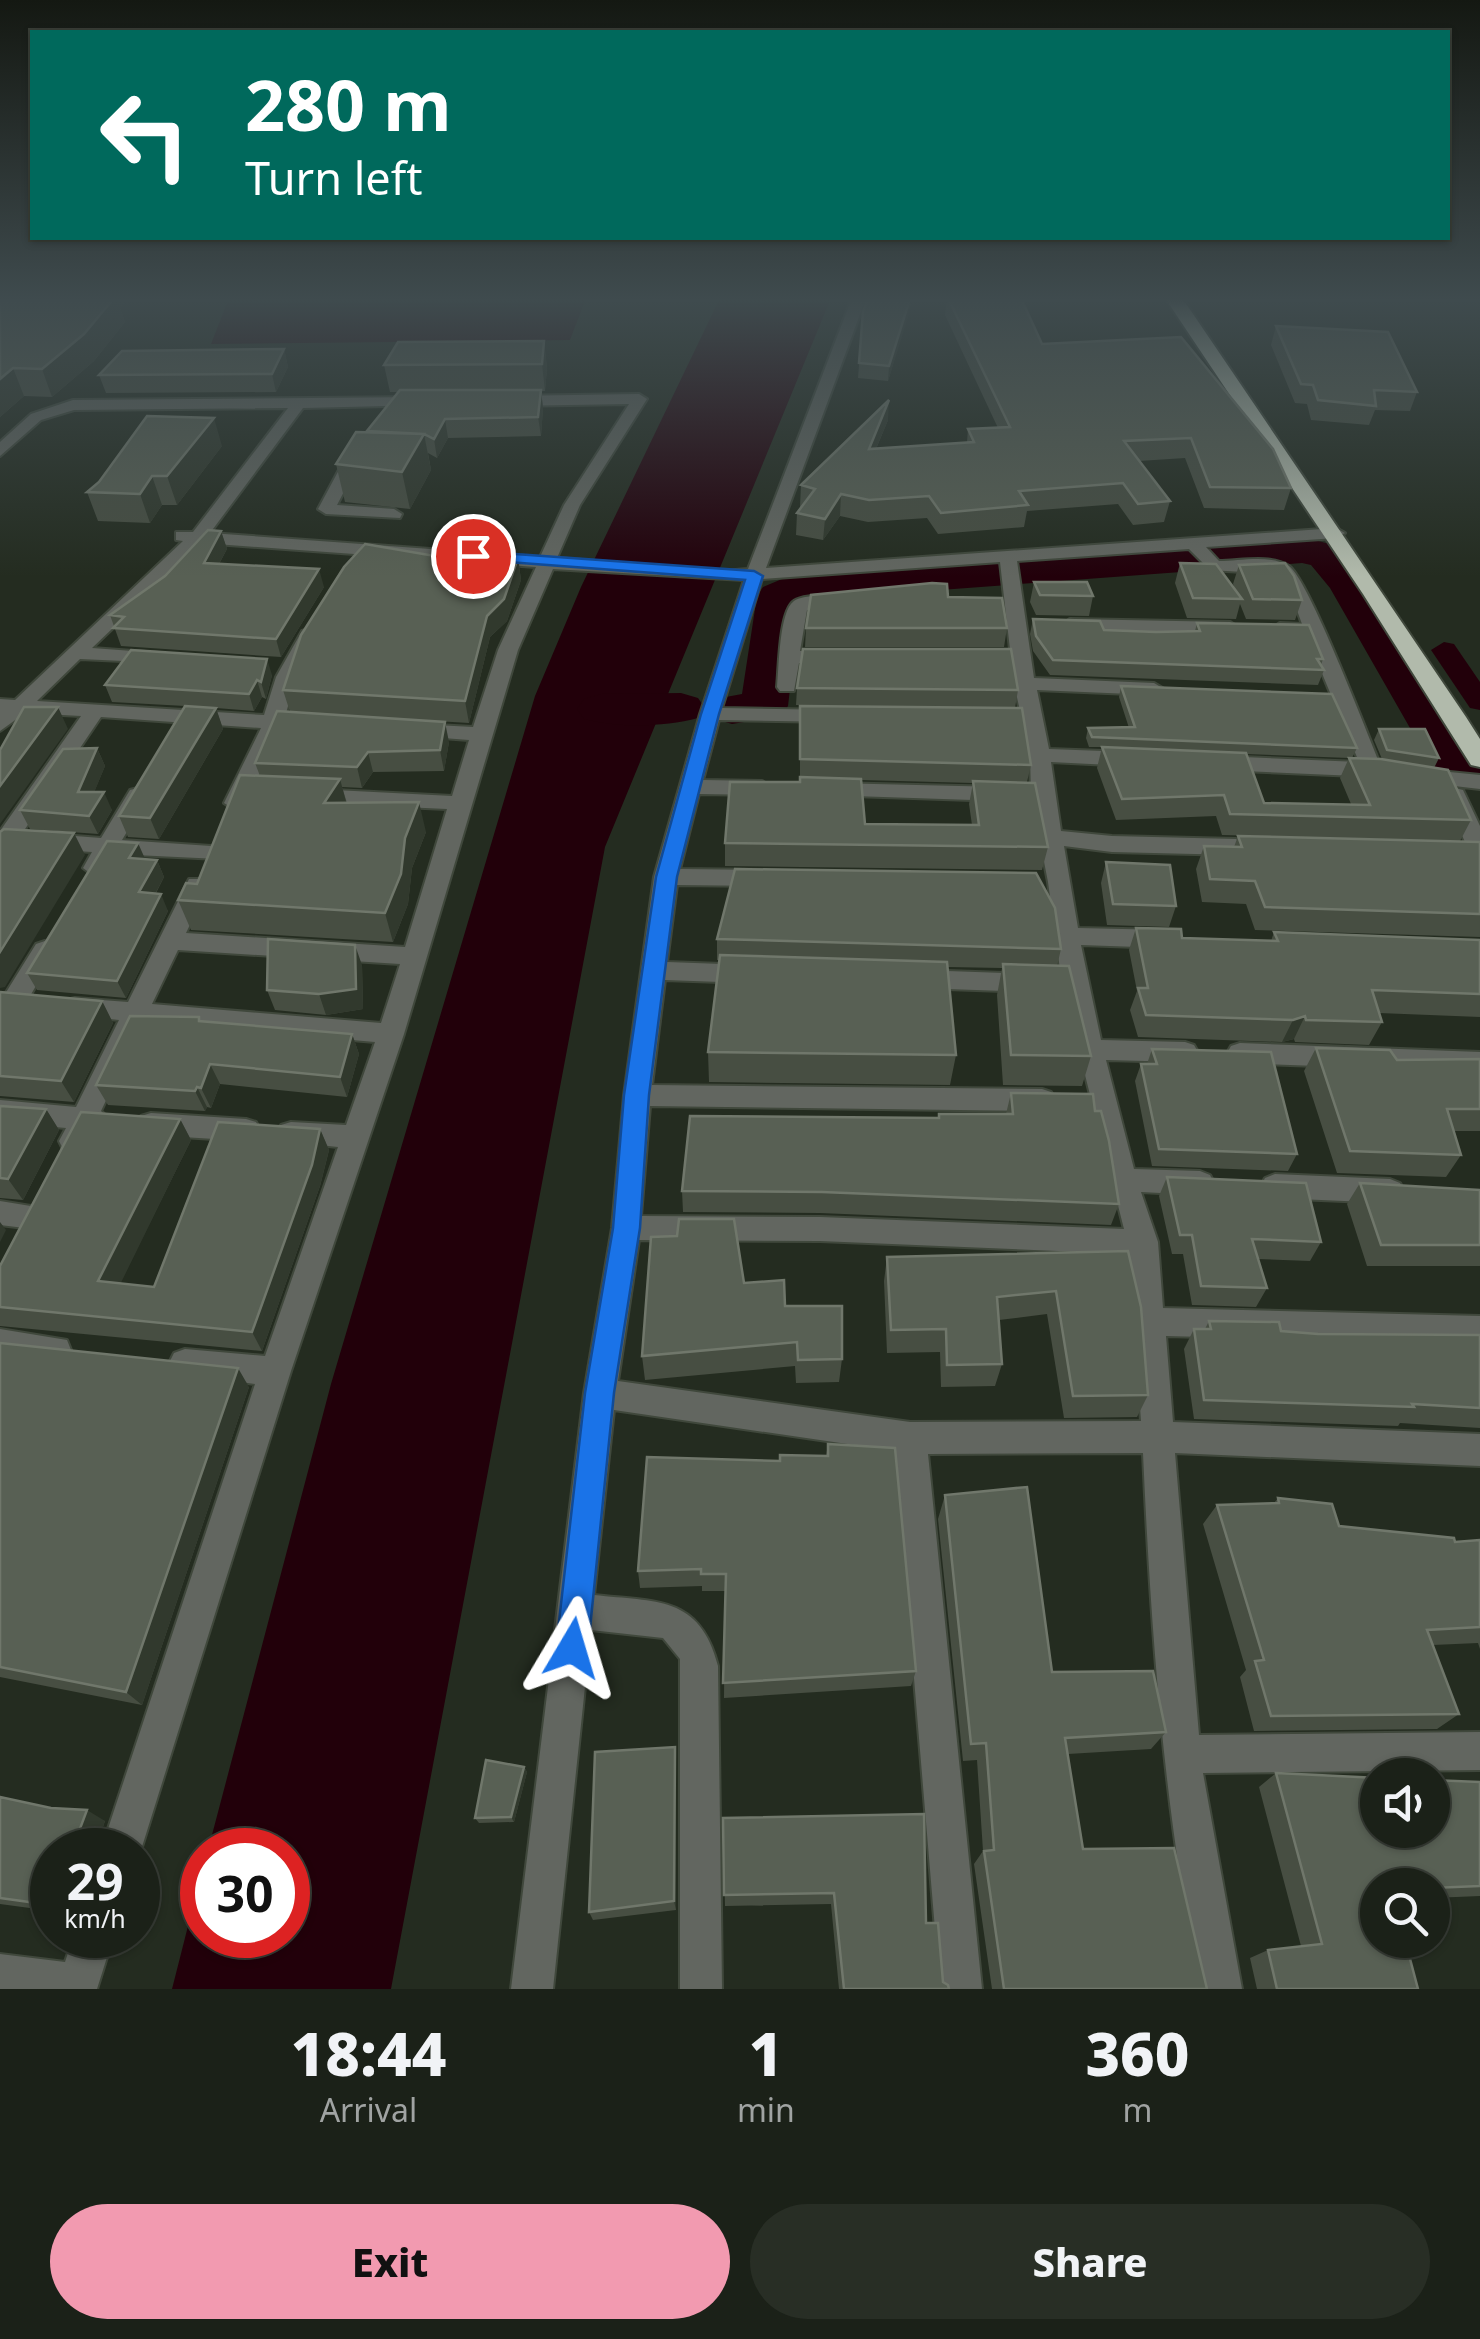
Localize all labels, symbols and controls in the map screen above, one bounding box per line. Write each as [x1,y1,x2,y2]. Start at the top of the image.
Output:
text: 280 m [245,56,452,152]
icon: left [80,70,210,200]
text: Turn left [245,147,422,208]
pin [431,514,516,599]
icon: arrive [446,529,501,584]
position arrow [520,1596,624,1700]
map controls [1360,1758,1450,1958]
button: sound [1360,1758,1450,1848]
speed limit sign: 30 [180,1828,310,1958]
text: 29 [66,1847,124,1915]
button: search [1360,1868,1450,1958]
text: km/h [64,1901,126,1935]
text: 18:44 [291,2012,446,2094]
text: 1 [749,2012,783,2094]
text: 360 [1085,2012,1189,2094]
text: Arrival [320,2088,417,2131]
text: min [737,2088,795,2131]
text: m [1122,2088,1152,2131]
button: Exit [50,2204,730,2319]
button: Share [750,2204,1430,2319]

